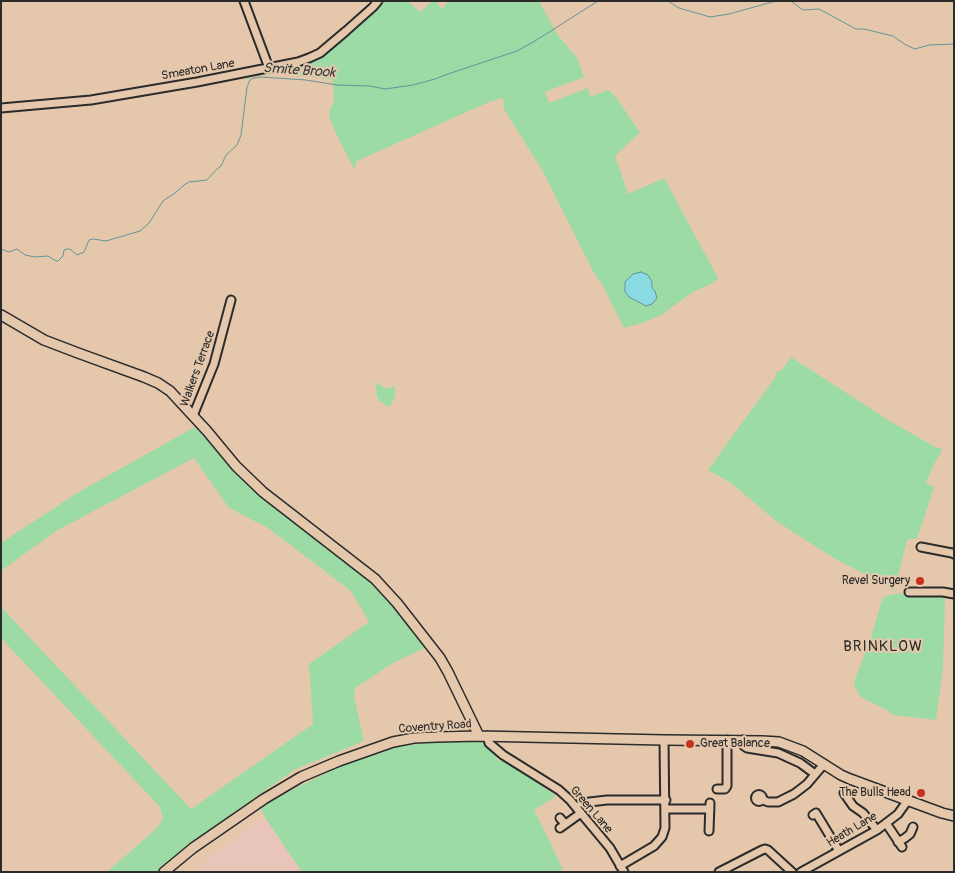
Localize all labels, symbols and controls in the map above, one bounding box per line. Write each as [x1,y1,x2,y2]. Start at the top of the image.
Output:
street label: Smeaton Lane [160,56,236,84]
water label: Smite Brook [262,60,336,82]
street label: Walkers Terrace [178,329,218,409]
place label: Revel Surgery [842,574,910,588]
marker: Revel Surgery [914,575,926,587]
district label: BRINKLOW [842,638,924,656]
street label: Coventry Road [398,717,472,737]
place label: Great Balance [700,737,770,751]
marker: Great Balance [684,738,696,750]
street label: Green Lane [567,784,615,836]
place label: The Bulls Head [839,786,911,800]
marker: The Bulls Head [915,787,927,799]
street label: Heath Lane [824,809,880,851]

